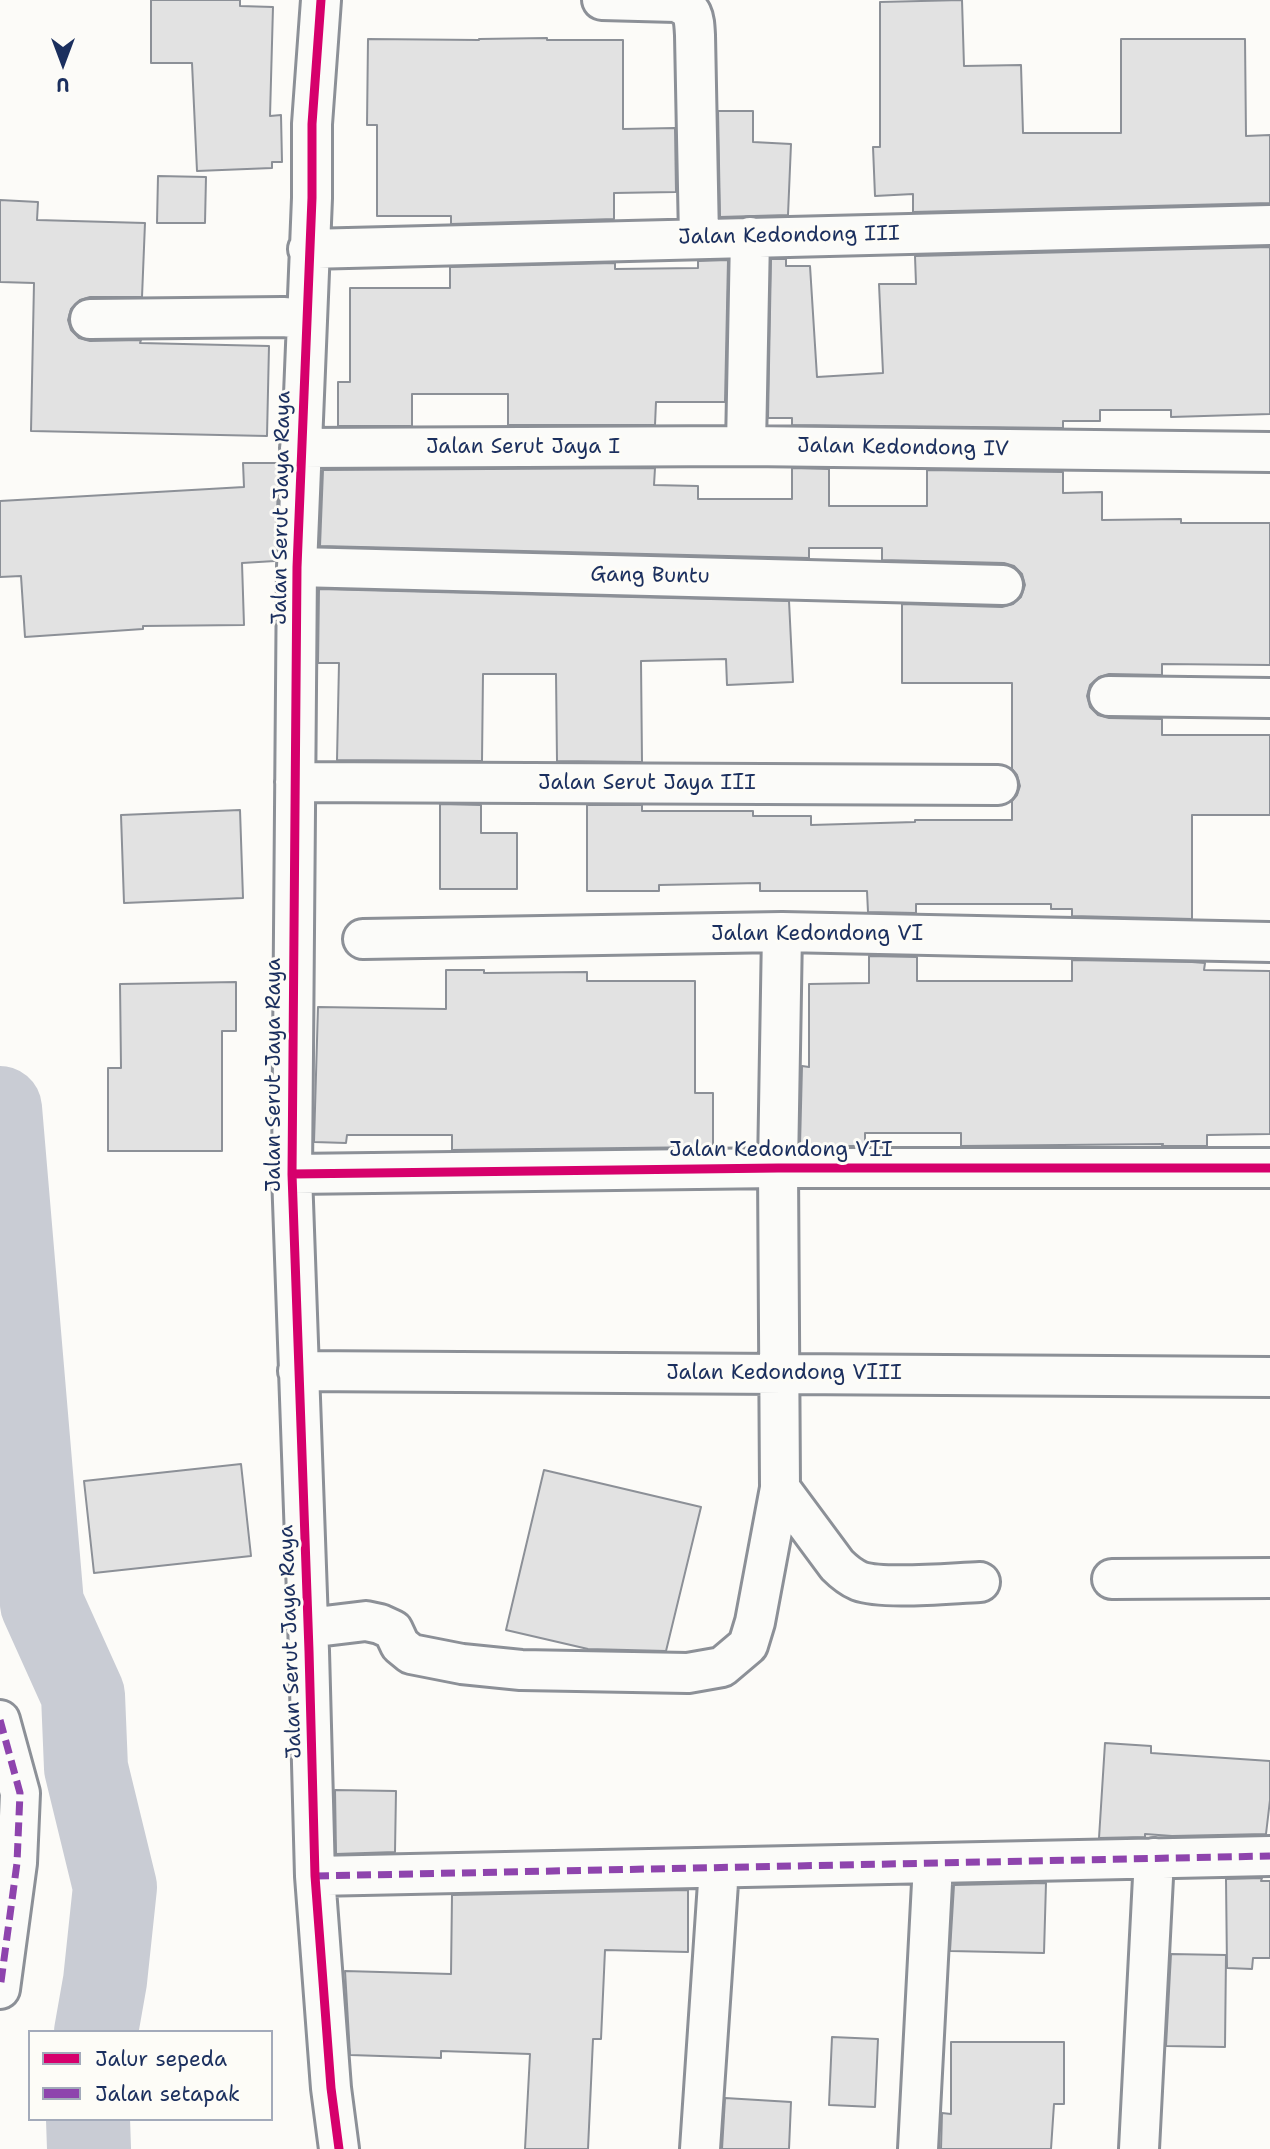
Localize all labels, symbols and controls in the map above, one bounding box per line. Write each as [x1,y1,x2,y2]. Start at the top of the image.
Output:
north arrow [28,28,98,98]
text: U [57,72,70,97]
street label: Jalan Kedondong III [678,221,900,251]
street label: Jalan Serut Jaya Raya [267,391,297,625]
street label: Jalan Kedondong IV [797,434,1009,462]
street label: Jalan Serut Jaya I [426,435,620,461]
street label: Gang Buntu [590,562,710,590]
street label: Jalan Serut Jaya III [538,771,756,797]
street label: Jalan Kedondong VI [711,922,923,948]
street label: Jalan Serut Jaya Raya [262,958,288,1192]
street label: Jalan Kedondong VII [669,1138,893,1164]
street label: Jalan Kedondong VIII [666,1361,902,1387]
street label: Jalan Serut Jaya Raya [274,1524,308,1760]
legend [28,2030,273,2121]
text: Jalur sepeda [95,2045,227,2073]
text: Jalan setapak [95,2080,240,2108]

